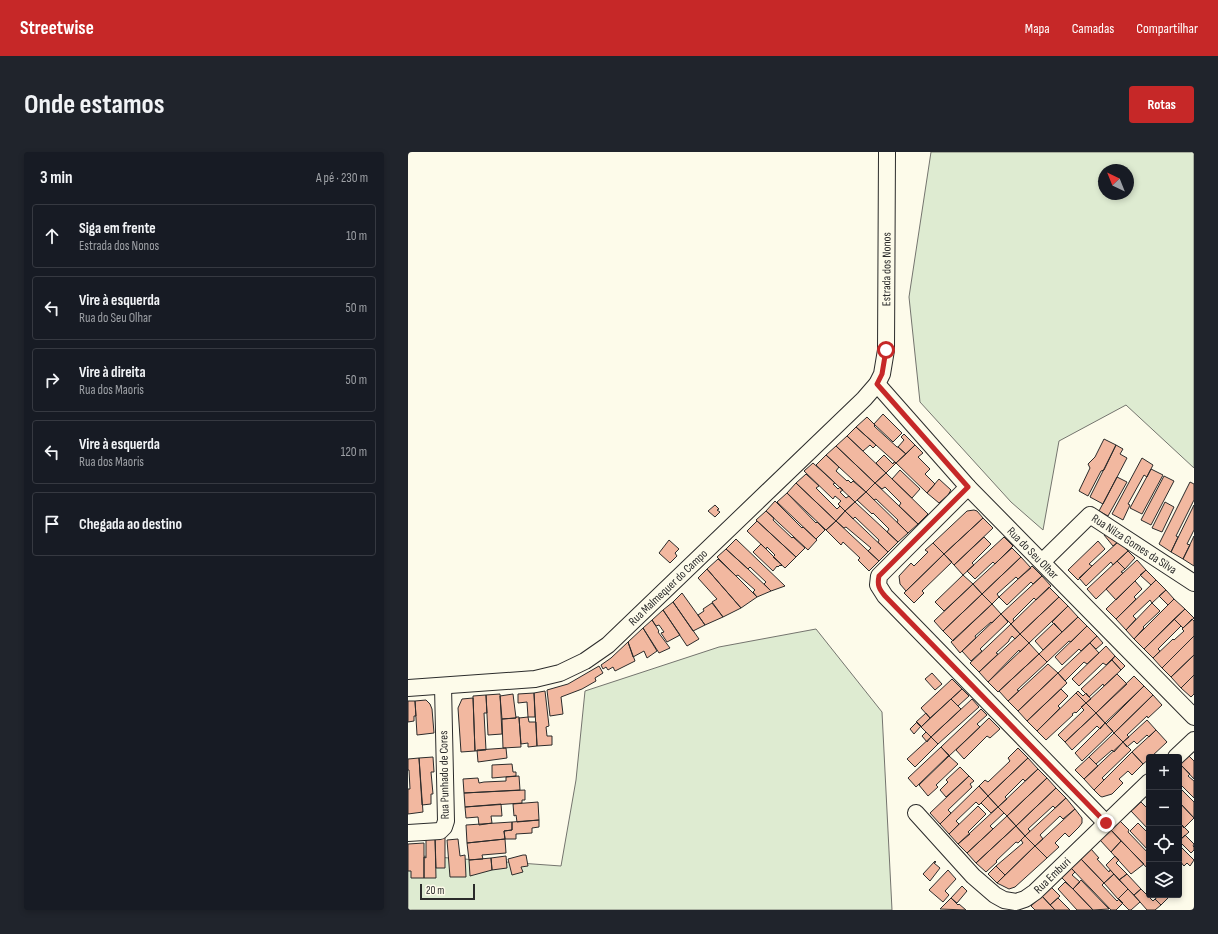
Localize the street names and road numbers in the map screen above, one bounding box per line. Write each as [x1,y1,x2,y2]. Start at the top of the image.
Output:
street label: Estrada dos Nonos [879,232,895,306]
street label: Rua Nilza Gomes da Silva [1089,511,1180,578]
street label: Rua do Seu Olhar [1004,524,1062,583]
street label: Rua Malmequer do Campo [626,546,711,629]
street label: Rua Punhado de Cores [436,730,453,819]
street label: Rua Emburi [1031,855,1074,897]

